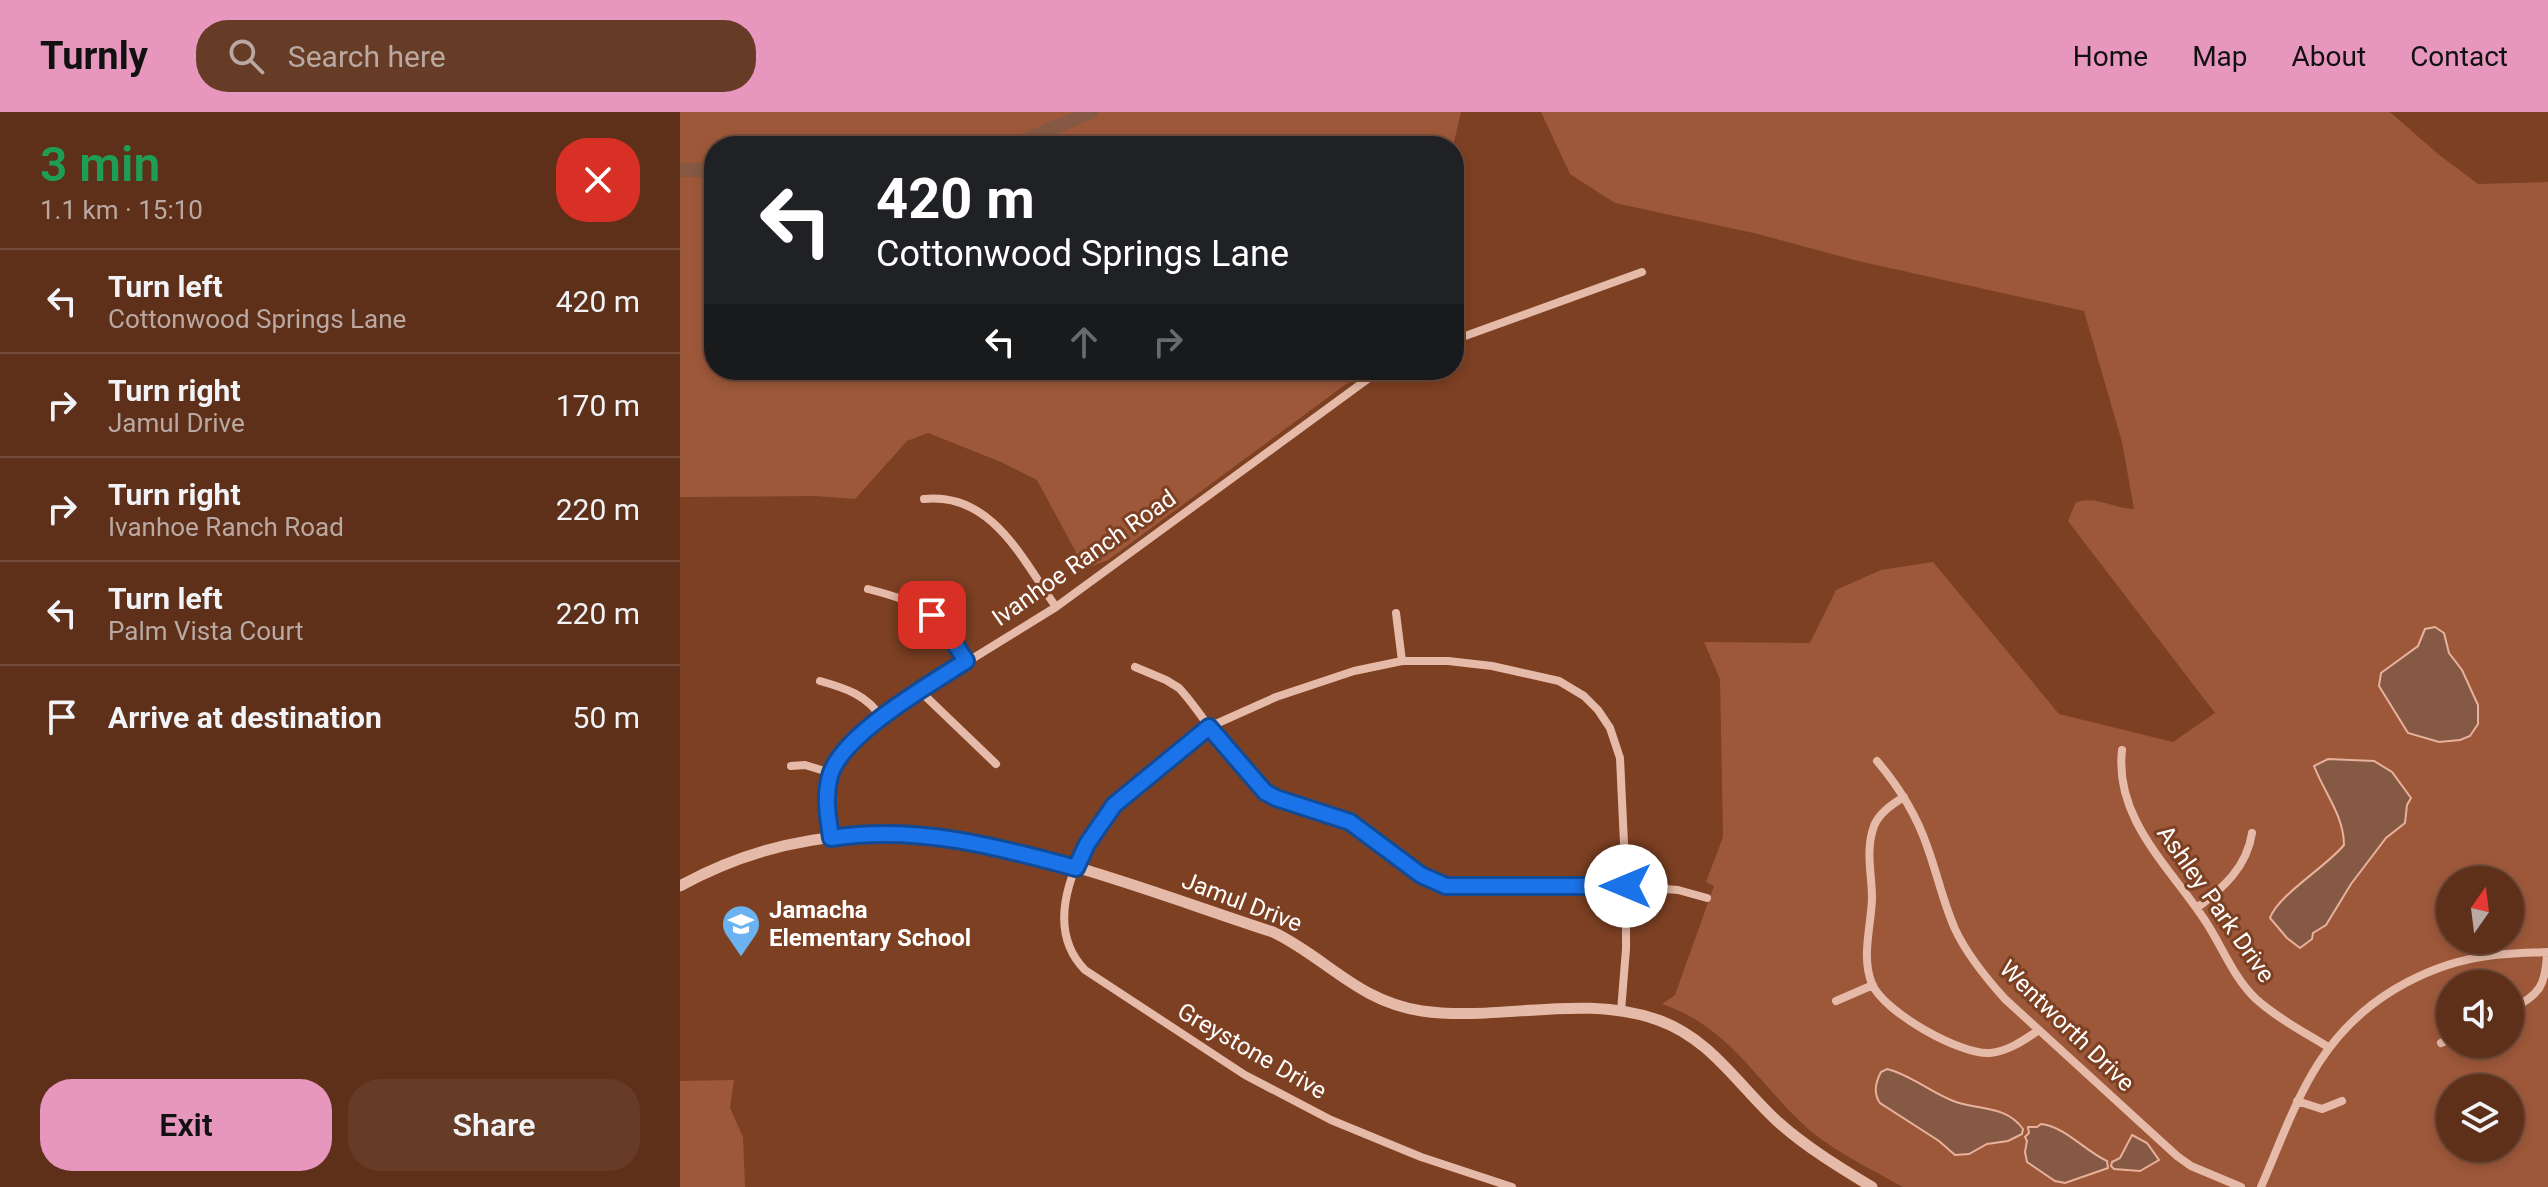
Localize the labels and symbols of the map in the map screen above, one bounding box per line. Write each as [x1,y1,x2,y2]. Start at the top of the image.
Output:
street label: Ivanhoe Ranch Road [987,484,1181,632]
pin [898,581,966,649]
street label: Ashley Park Drive [2151,820,2281,988]
position arrow [1584,844,1668,928]
street label: Jamul Drive [1178,866,1306,938]
north arrow [2436,866,2524,954]
place label: Jamacha Elementary School [769,896,971,952]
school or university icon: Jamacha Elementary School [720,903,762,958]
street label: Wentworth Drive [1994,955,2140,1097]
street label: Greystone Drive [1172,997,1332,1105]

